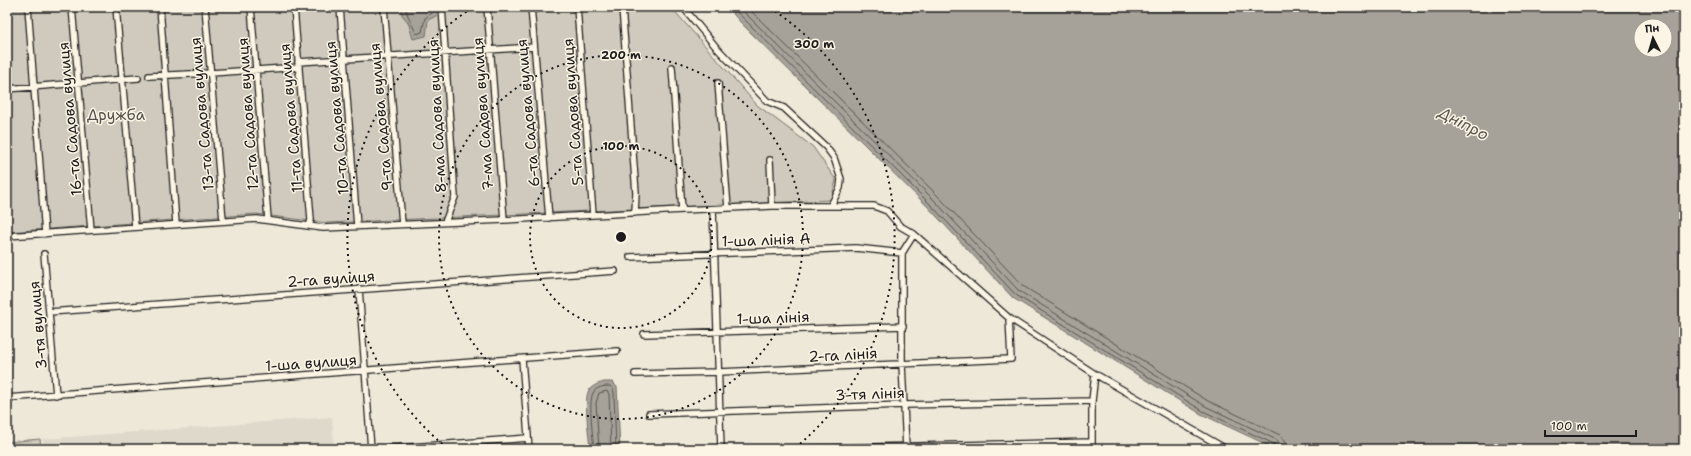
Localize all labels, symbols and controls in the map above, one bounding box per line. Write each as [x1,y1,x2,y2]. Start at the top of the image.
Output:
north arrow [1633,18,1673,58]
text: Пн [1644,20,1660,37]
street label: 13-та Садова вулиця [185,36,219,192]
text: 300 m [794,36,834,52]
street label: 12-та Садова вулиця [233,37,263,191]
street label: 7-ма Садова вулиця [468,37,498,191]
street label: 6-та Садова вулиця [512,38,544,188]
street label: 5-та Садова вулиця [558,38,588,186]
street label: 8-ма Садова вулиця [423,39,451,193]
street label: 10-та Садова вулиця [320,40,354,196]
street label: 16-та Садова вулиця [53,41,87,197]
street label: 11-та Садова вулиця [275,42,307,194]
street label: 9-та Садова вулиця [365,42,397,192]
text: 200 m [601,47,641,63]
water label: Дніпро [1434,101,1493,145]
park label: Дружба [87,105,146,125]
text: 100 m [603,138,640,154]
street label: 1-ша лінія А [721,228,811,252]
centre of rings [614,230,628,244]
street label: 2-га вулиця [286,266,376,292]
street label: 3-тя вулиця [24,280,52,370]
street label: 1-ша лінія [736,307,810,329]
street label: 2-га лінія [808,343,878,367]
street label: 1-ша вулиця [264,350,358,376]
street label: 3-тя лінія [835,383,905,405]
scale bar [1545,412,1636,438]
text: 100 m [1551,418,1587,434]

